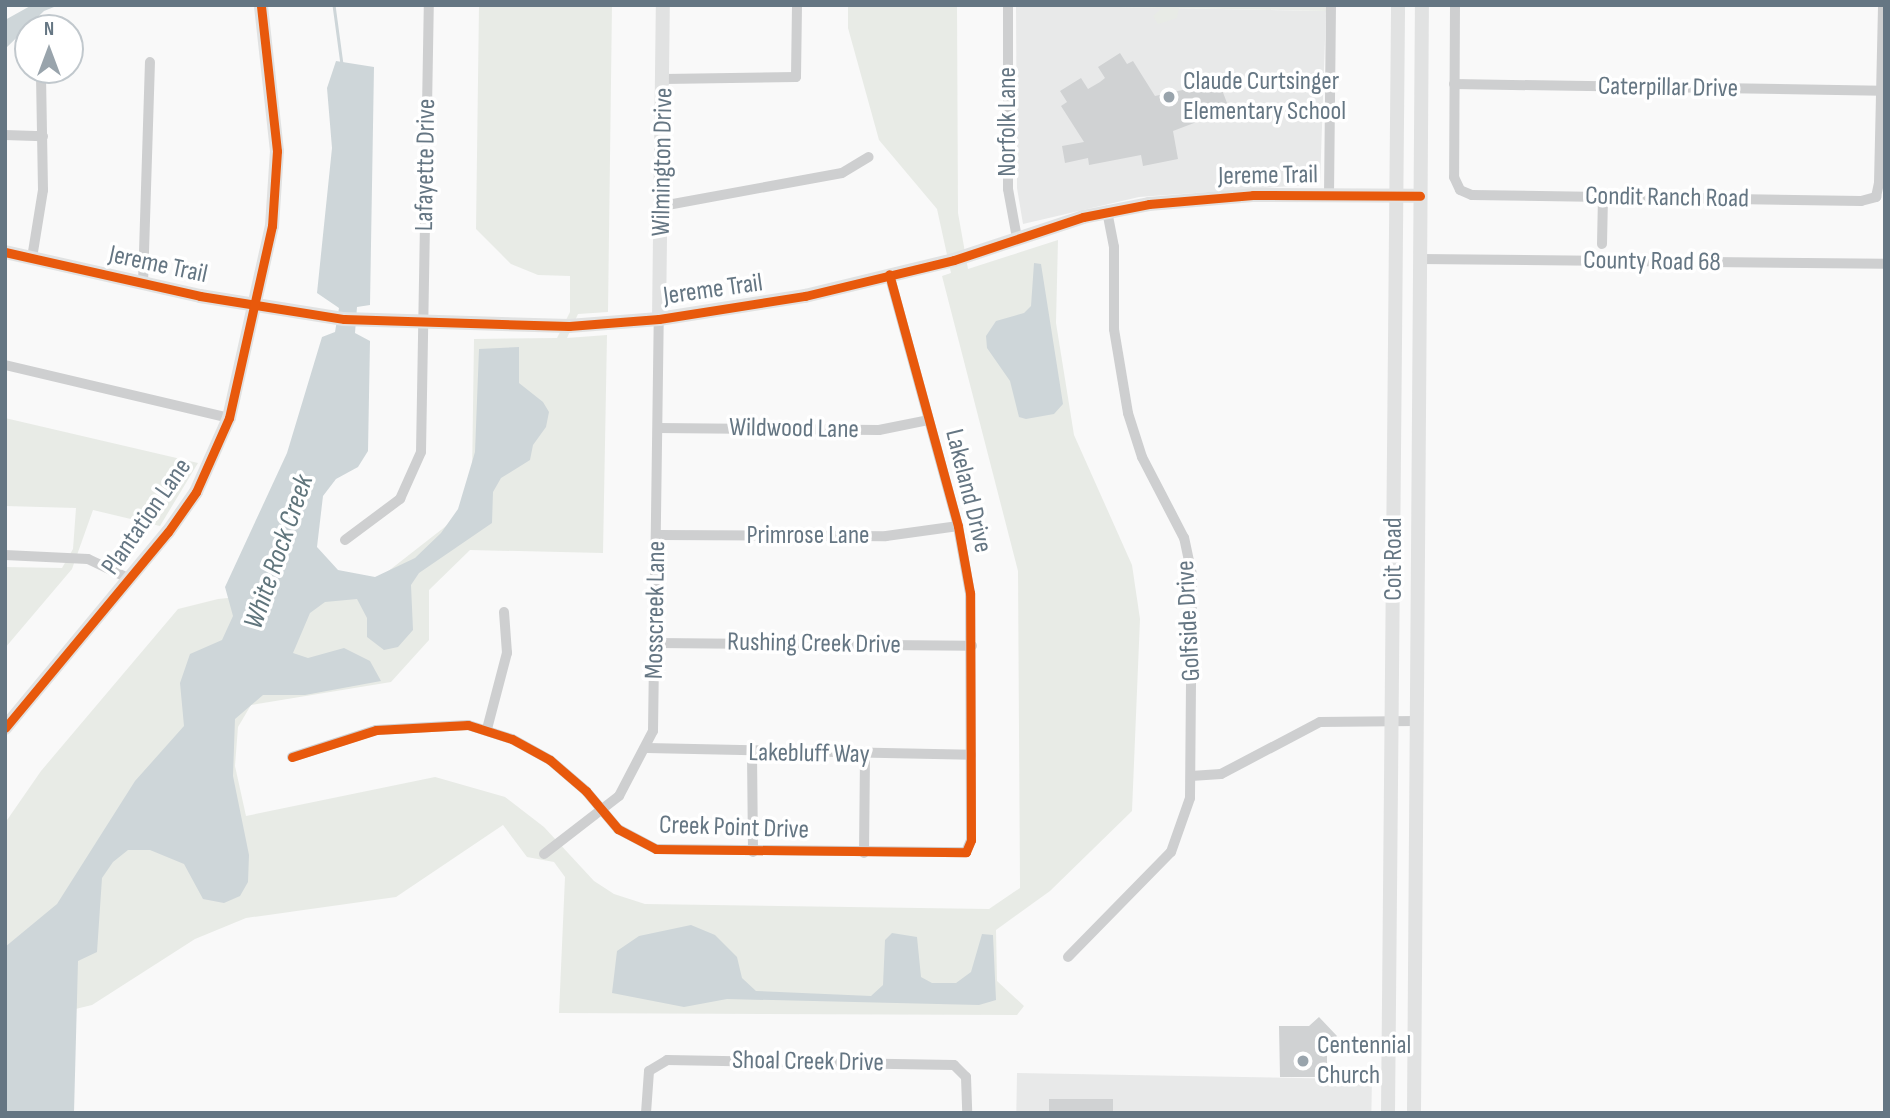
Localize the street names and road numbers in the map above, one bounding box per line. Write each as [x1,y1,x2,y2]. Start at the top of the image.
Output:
street label: Norfolk Lane [992,67,1024,177]
street label: Caterpillar Drive [1598,71,1738,105]
street label: Wilmington Drive [646,87,680,237]
street label: Lafayette Drive [409,98,443,232]
street label: Jereme Trail [1218,160,1318,192]
street label: Condit Ranch Road [1585,181,1749,215]
street label: Jereme Trail [106,239,210,291]
street label: County Road 68 [1583,245,1721,279]
street label: Jereme Trail [661,268,765,312]
street label: Wildwood Lane [729,412,859,446]
street label: Lakeland Drive [938,426,998,556]
street label: Plantation Lane [96,453,198,581]
street label: Coit Road [1378,517,1410,601]
street label: Primrose Lane [747,520,869,552]
street label: Mosscreek Lane [639,541,673,679]
street label: Golfside Drive [1170,560,1208,682]
street label: Rushing Creek Drive [727,627,901,661]
street label: Lakebluff Way [748,737,870,771]
street label: Creek Point Drive [659,810,809,846]
street label: Shoal Creek Drive [732,1045,884,1079]

